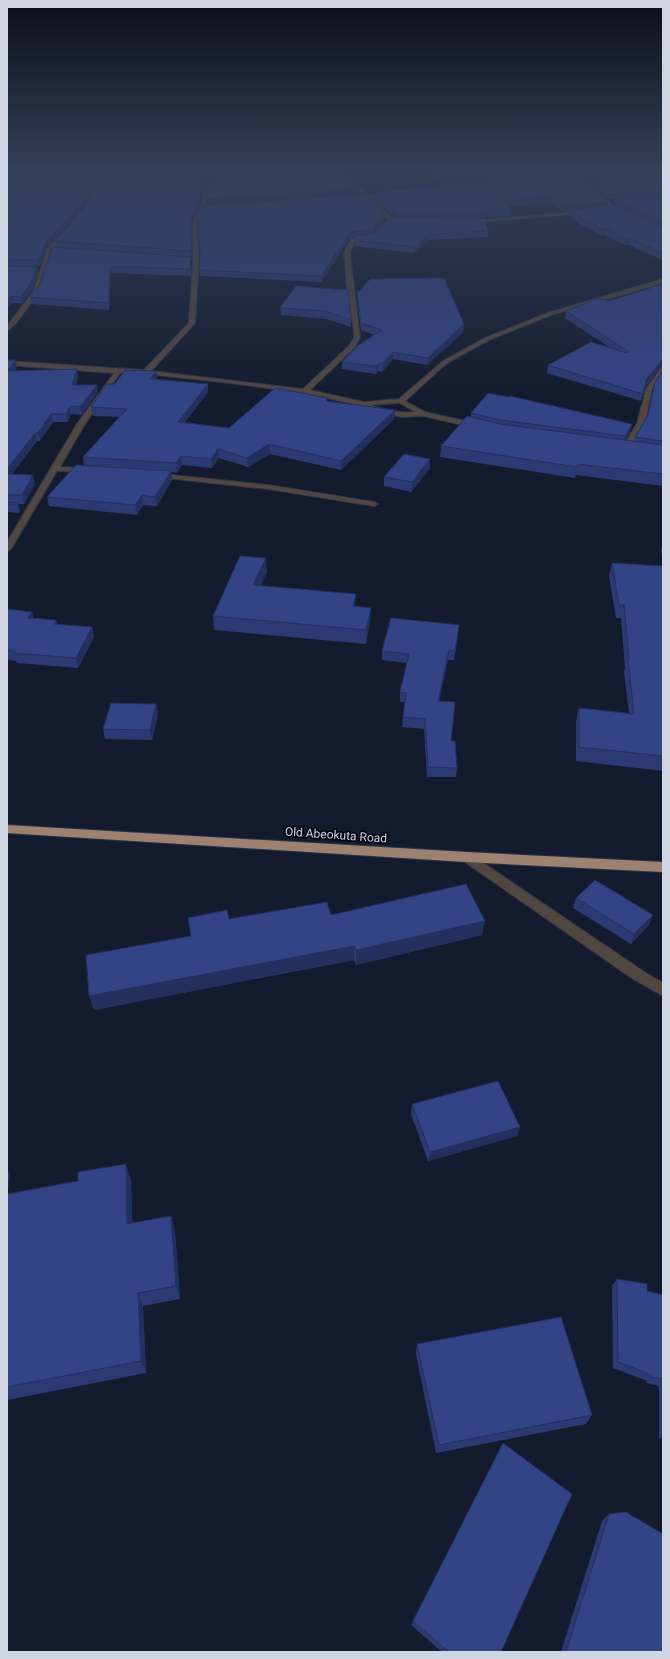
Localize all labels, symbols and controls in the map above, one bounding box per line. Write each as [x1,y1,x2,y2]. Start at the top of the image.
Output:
street label: Old Abeokuta Road [284,824,388,846]

